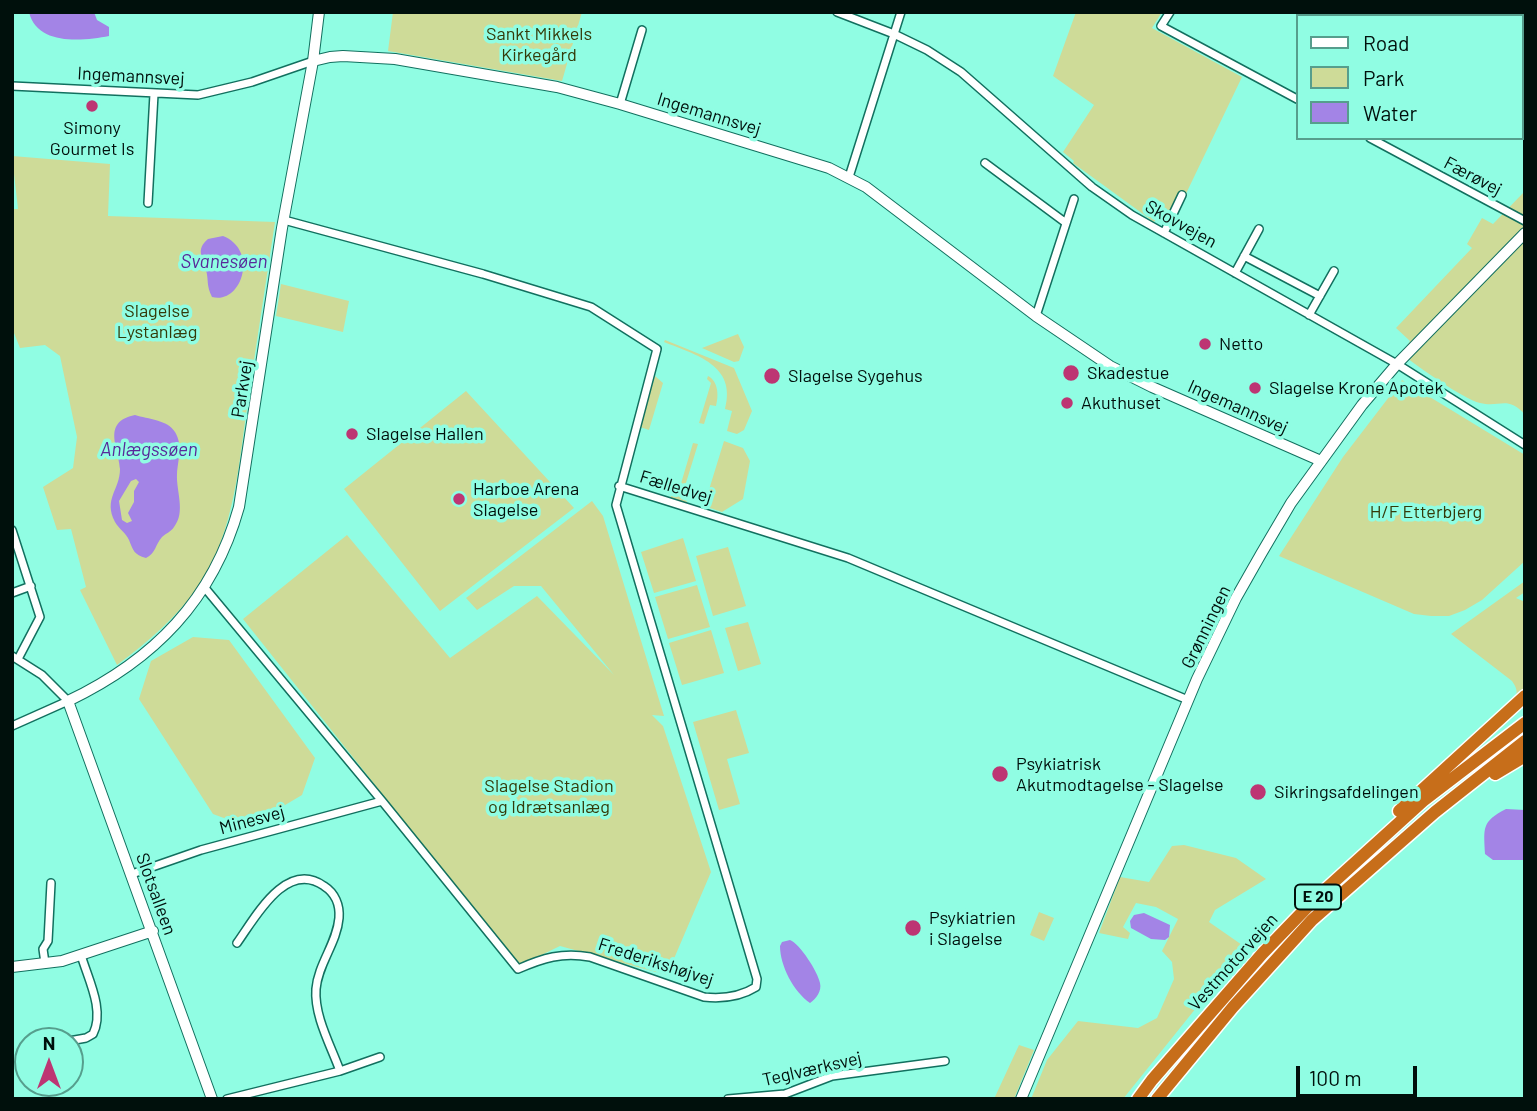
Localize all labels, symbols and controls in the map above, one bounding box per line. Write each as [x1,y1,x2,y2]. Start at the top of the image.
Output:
legend [1296,14,1523,140]
park label: Sankt Mikkels Kirkegård [486,23,592,66]
text: Road [1363,30,1409,55]
street label: Ingemannsvej [77,62,185,90]
text: Park [1363,65,1404,90]
street label: Ingemannsvej [654,88,764,140]
marker: Simony Gourmet Is [84,98,100,114]
text: Water [1363,100,1417,125]
place label: Simony Gourmet Is [50,117,134,160]
street label: Færøvej [1440,152,1506,200]
street label: Skovvejen [1141,195,1221,253]
water label: Svanesøen [181,251,267,273]
park label: Slagelse Lystanlæg [117,300,197,342]
place label: Netto [1219,333,1263,355]
marker: Netto [1197,336,1213,352]
street label: Parkvej [227,359,257,419]
place label: Skadestue [1087,362,1169,384]
marker: Skadestue [1061,363,1081,383]
place label: Slagelse Sygehus [788,365,923,387]
marker: Slagelse Sygehus [762,366,782,386]
street label: Ingemannsvej [1185,375,1291,439]
place label: Slagelse Krone Apotek [1269,377,1443,399]
marker: Slagelse Krone Apotek [1247,380,1263,396]
place label: Akuthuset [1081,392,1161,414]
marker: Akuthuset [1059,395,1075,411]
place label: Slagelse Hallen [366,423,484,445]
marker: Slagelse Hallen [344,426,360,442]
water label: Anlægssøen [100,439,198,461]
street label: Fælledvej [637,466,715,508]
place label: Harboe Arena Slagelse [473,478,579,520]
marker: Harboe Arena Slagelse [451,491,467,507]
park label: H/F Etterbjerg [1370,501,1482,523]
street label: Grønningen [1177,582,1235,672]
place label: Psykiatrisk Akutmodtagelse - Slagelse [1016,753,1224,796]
marker: Psykiatrisk Akutmodtagelse - Slagelse [990,764,1010,784]
park label: Slagelse Stadion og Idrætsanlæg [484,775,614,818]
place label: Sikringsafdelingen [1274,781,1419,803]
marker: Sikringsafdelingen [1248,782,1268,802]
street label: Minesvej [217,801,287,839]
street label: Slotsalleen [131,850,181,938]
road number: E 20 [1295,884,1341,909]
place label: Psykiatrien i Slagelse [929,907,1016,950]
street label: Vestmotorvejen [1184,909,1282,1015]
marker: Psykiatrien i Slagelse [903,918,923,938]
street label: Frederikshøjvej [596,933,716,991]
north arrow [14,1027,84,1097]
text: N [43,1031,55,1054]
street label: Teglværksvej [760,1047,864,1091]
scale bar [1299,1052,1420,1096]
text: 100 m [1309,1065,1362,1090]

